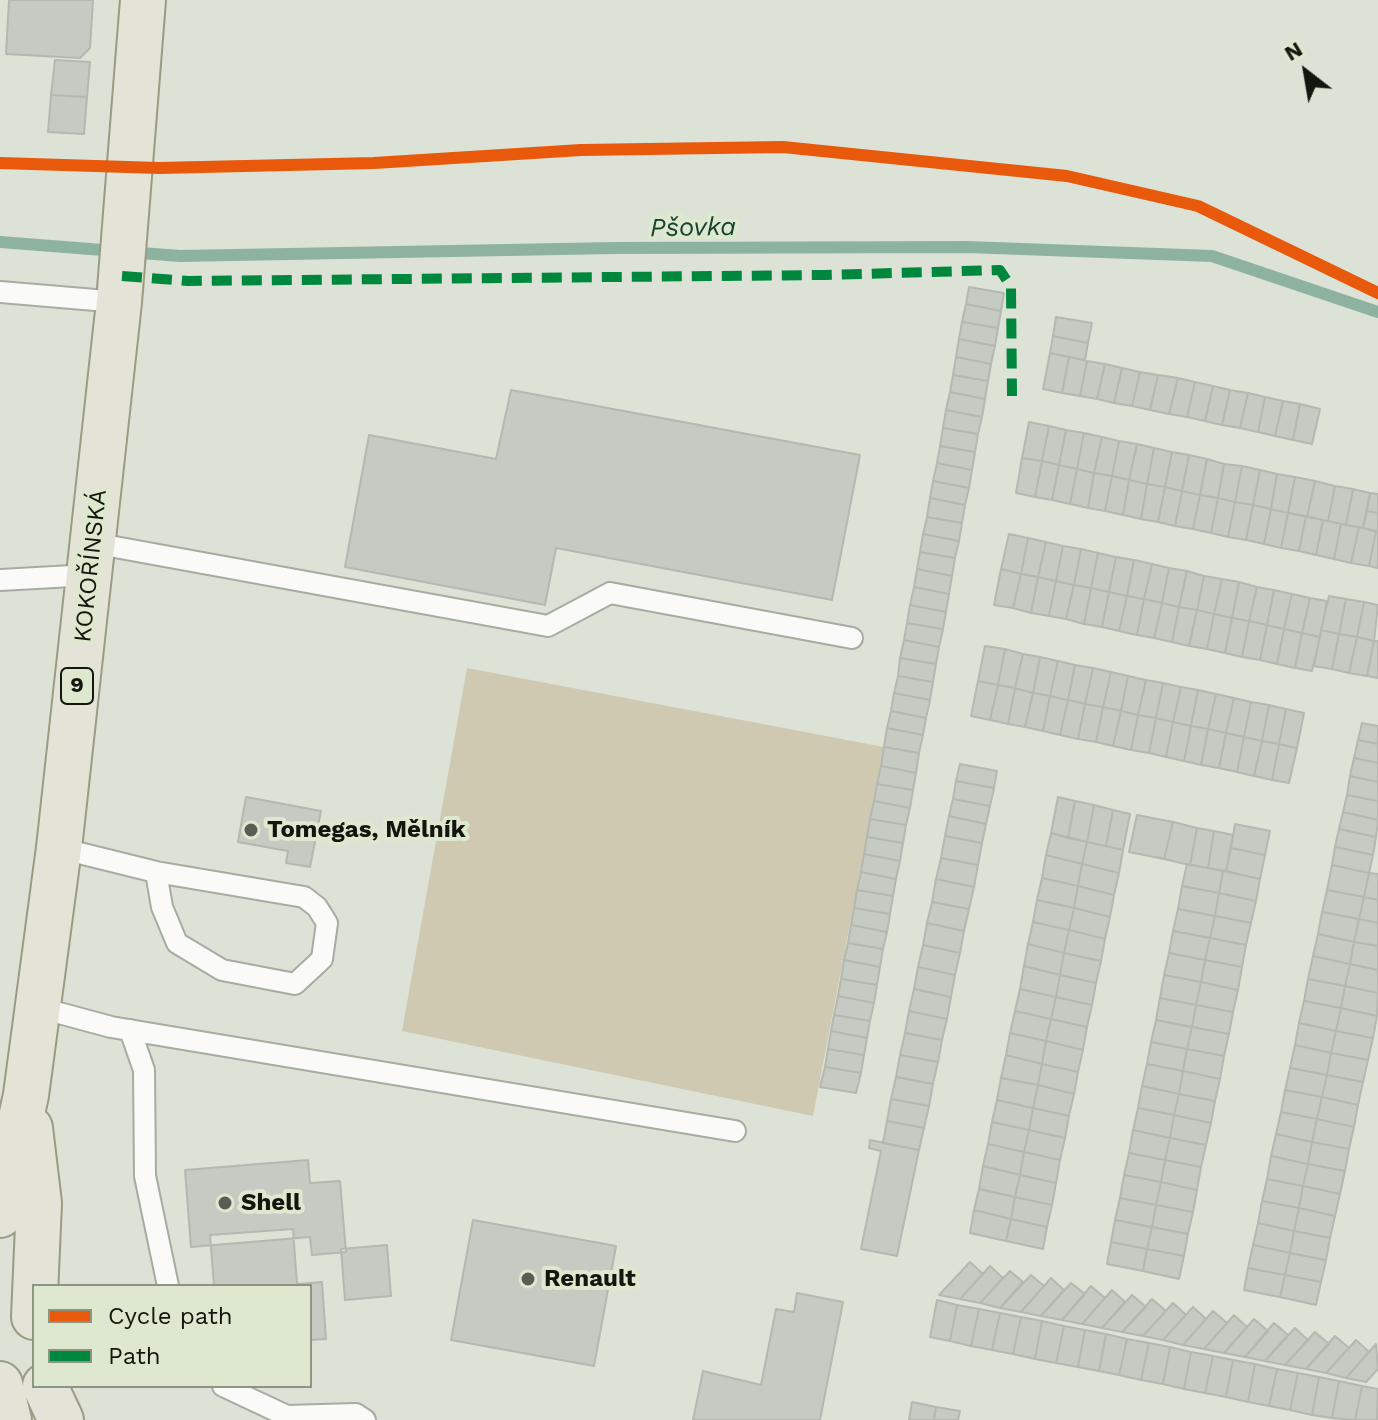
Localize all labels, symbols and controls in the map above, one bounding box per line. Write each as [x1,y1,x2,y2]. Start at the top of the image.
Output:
north arrow [1266,32,1346,112]
text: N [1280,36,1307,66]
water label: Pšovka [650,212,736,244]
street label: KOKOŘÍNSKÁ [69,488,113,644]
road number: 9 [61,668,93,704]
place label: Tomegas, Mělník [267,816,466,844]
marker: Tomegas, Mělník [242,821,260,839]
place label: Shell [241,1189,301,1217]
marker: Shell [216,1194,234,1212]
place label: Renault [544,1265,636,1293]
marker: Renault [519,1270,537,1288]
legend [32,1284,312,1388]
text: Cycle path [108,1302,233,1330]
text: Path [108,1342,161,1370]

